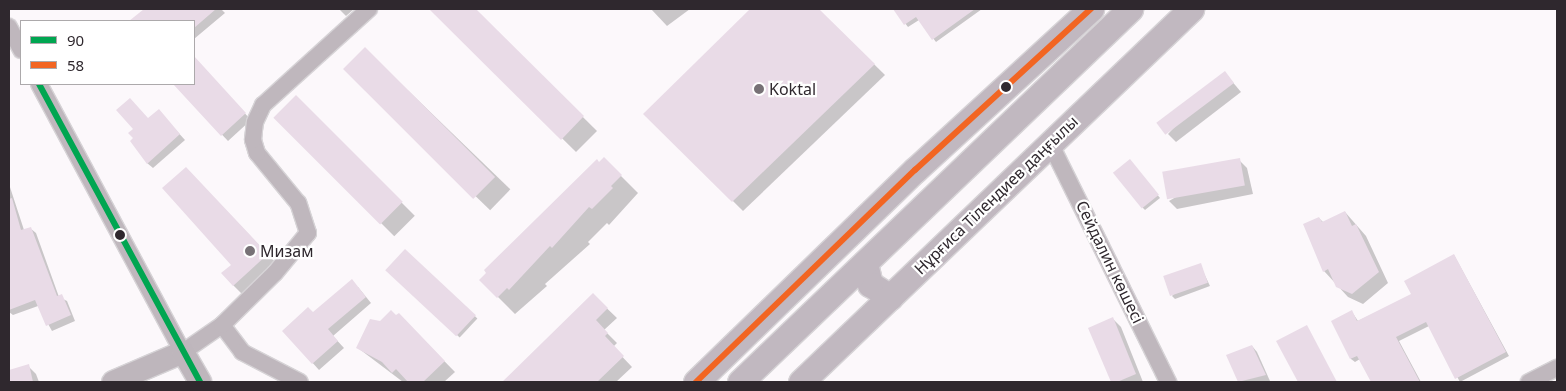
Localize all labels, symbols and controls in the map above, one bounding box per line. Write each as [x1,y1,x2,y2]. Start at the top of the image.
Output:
legend [20,20,195,85]
text: 90 [67,30,84,50]
text: 58 [67,55,84,75]
place label: Koktal [769,79,816,99]
unlabelled marker [1001,82,1011,92]
marker: Koktal [753,83,765,95]
street label: Нұрғиса Тілендиев даңғылы [910,112,1082,278]
street label: Сейдалин көшесі [1072,198,1148,326]
unlabelled marker [115,230,125,240]
place label: Мизам [260,241,313,261]
marker: Мизам [244,245,256,257]

